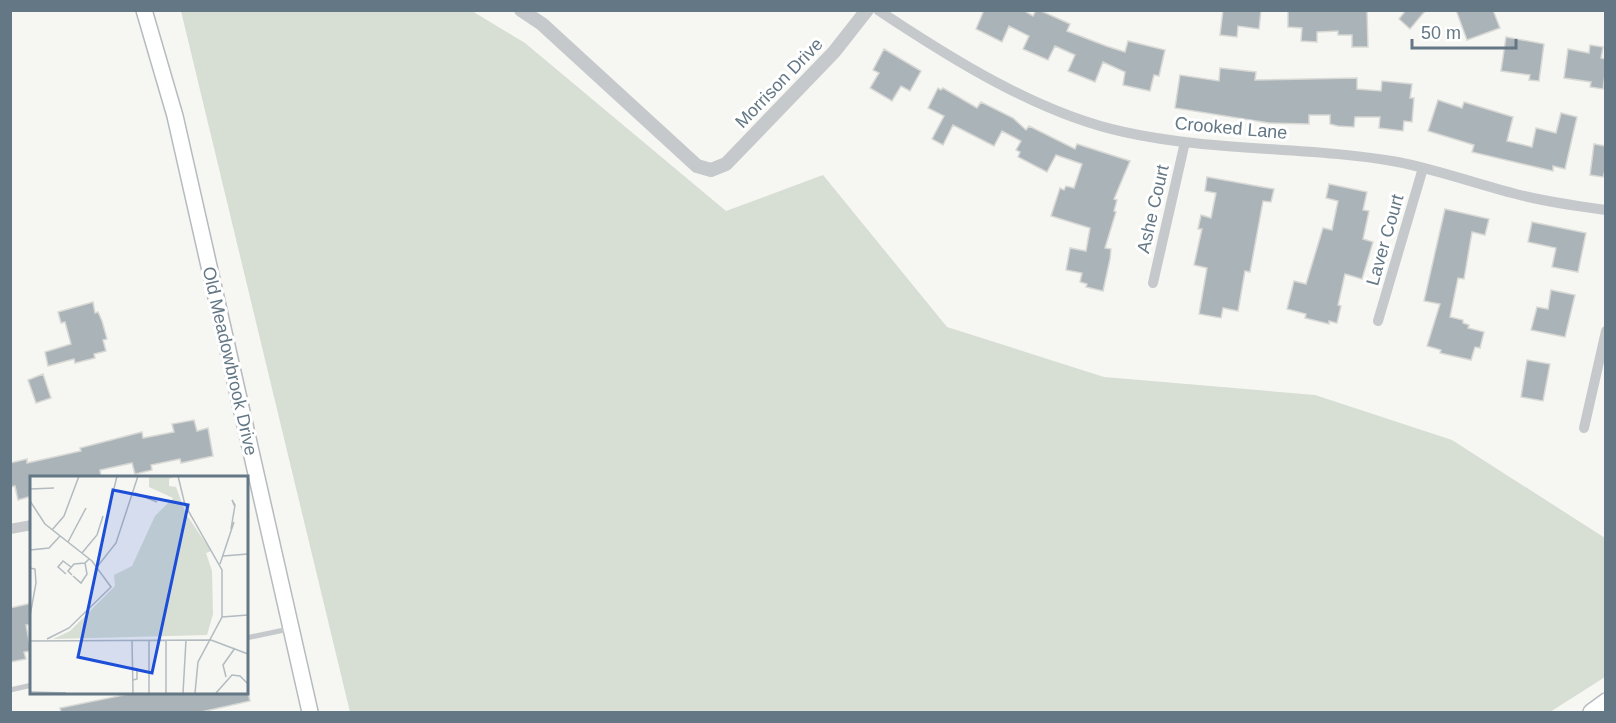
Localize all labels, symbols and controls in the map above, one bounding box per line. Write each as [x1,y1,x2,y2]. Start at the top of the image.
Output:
scale bar [1412,12,1516,50]
text: 50 m [1421,23,1461,43]
street label: Morrison Drive [731,34,827,132]
street label: Crooked Lane [1174,113,1288,143]
street label: Ashe Court [1133,163,1173,255]
street label: Laver Court [1362,192,1408,288]
street label: Old Meadowbrook Drive [199,265,261,457]
inset map [30,476,248,693]

